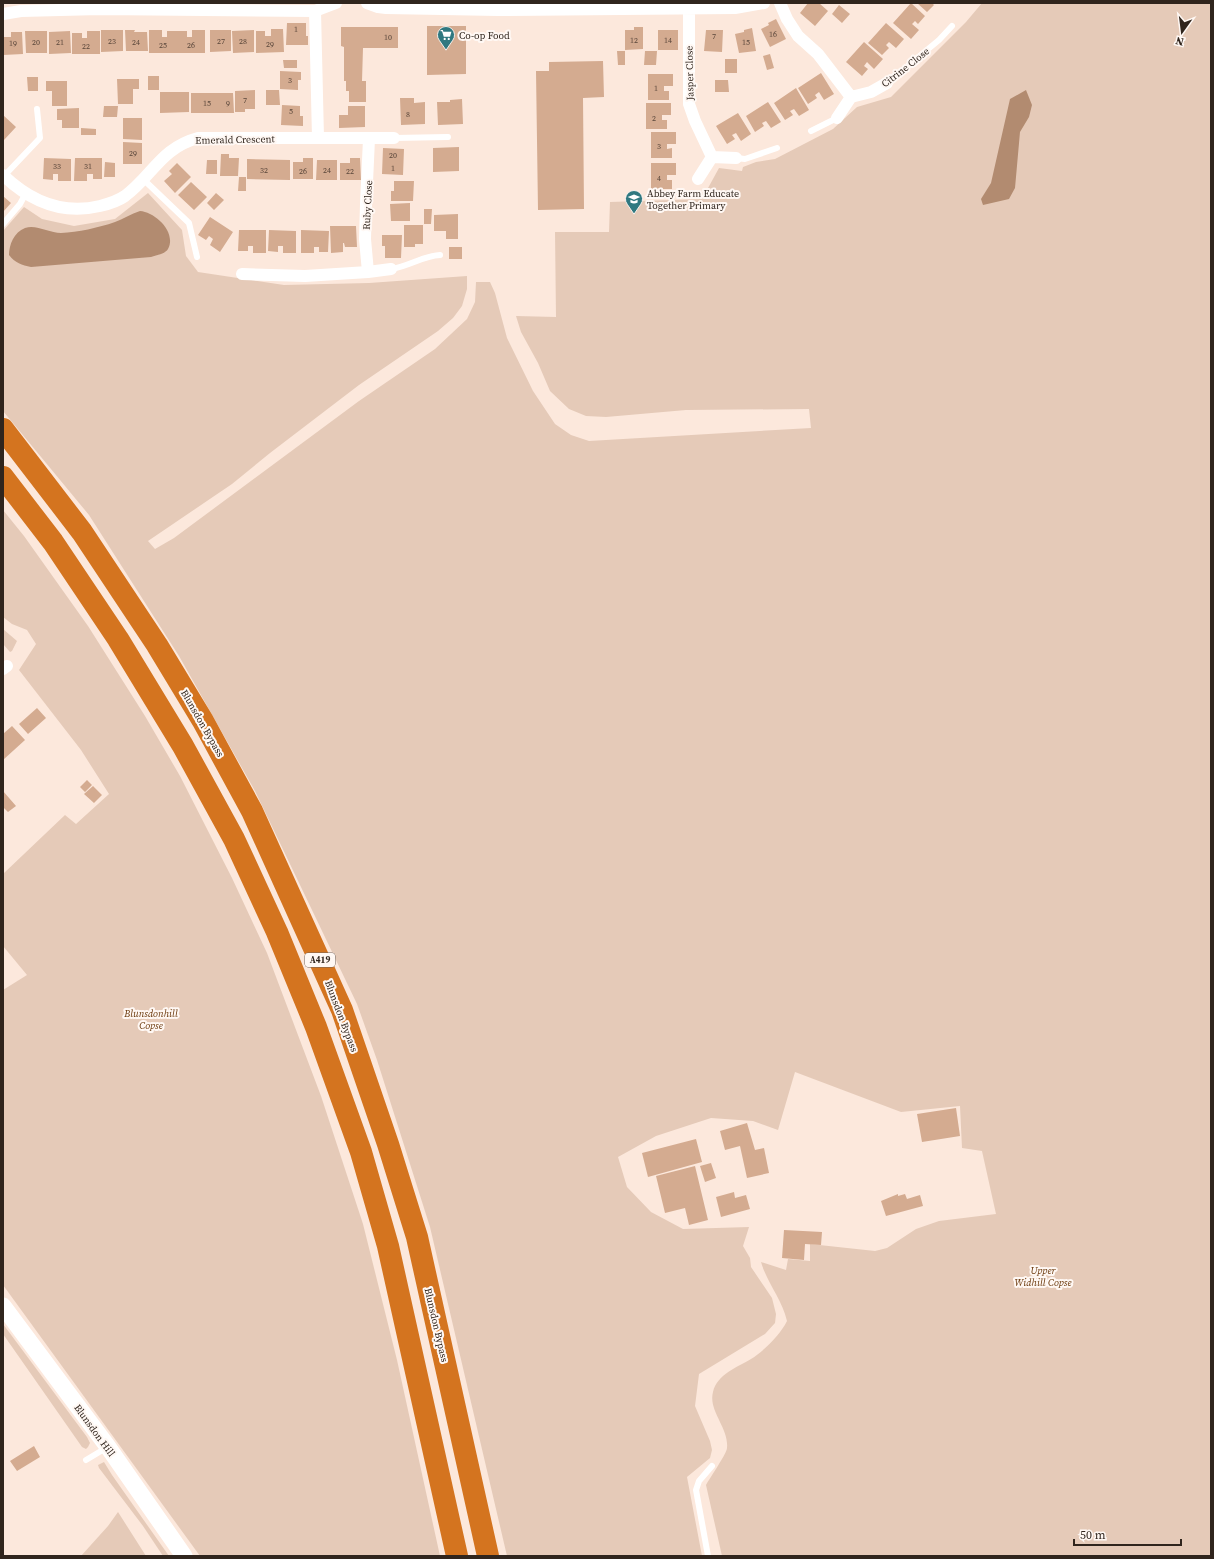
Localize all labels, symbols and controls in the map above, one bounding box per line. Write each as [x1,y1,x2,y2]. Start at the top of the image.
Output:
north arrow [1162,12,1202,52]
house number: 1 [294,24,298,35]
supermarket icon: Co-op Food [436,25,456,50]
place label: Co-op Food [459,29,510,42]
house number: 16 [769,29,777,40]
house number: 7 [712,31,716,42]
house number: 10 [384,32,392,43]
text: N [1174,33,1185,49]
house number: 12 [630,35,638,46]
house number: 14 [664,35,672,46]
house number: 23 [108,36,116,47]
house number: 27 [217,36,225,47]
house number: 28 [239,36,247,47]
house number: 20 [32,37,40,48]
house number: 21 [56,37,64,48]
house number: 24 [132,37,140,48]
house number: 15 [742,37,750,48]
house number: 19 [9,38,17,49]
house number: 29 [266,39,274,50]
house number: 25 [159,40,167,51]
house number: 26 [187,40,195,51]
house number: 22 [82,41,90,52]
street label: Citrine Close [879,45,932,90]
street label: Jasper Close [683,46,696,101]
house number: 3 [288,75,292,86]
house number: 1 [654,83,658,94]
house number: 7 [243,95,247,106]
house number: 15 [203,98,211,109]
house number: 9 [226,98,230,109]
house number: 5 [289,106,293,117]
house number: 8 [406,109,410,120]
house number: 2 [652,113,656,124]
street label: Emerald Crescent [195,132,276,147]
house number: 3 [657,141,661,152]
house number: 29 [129,148,137,159]
house number: 20 [389,150,397,161]
house number: 33 [53,161,61,172]
house number: 31 [84,161,92,172]
house number: 1 [391,163,395,174]
house number: 32 [260,165,268,176]
house number: 24 [323,165,331,176]
house number: 26 [299,166,307,177]
house number: 22 [346,166,354,177]
house number: 4 [657,173,661,184]
street label: Ruby Close [360,180,375,230]
place label: Abbey Farm Educate Together Primary [647,187,739,212]
school or university icon: Abbey Farm Educate Together Primary [624,189,644,214]
street label: Blunsdon Bypass [178,687,227,759]
road number: A419 [305,953,335,967]
street label: Blunsdon Bypass [322,978,361,1054]
park label: Blunsdonhill Copse [123,1007,178,1032]
park label: Upper Widhill Copse [1015,1264,1071,1289]
street label: Blunsdon Bypass [422,1287,451,1363]
street label: Blunsdon Hill [71,1402,118,1459]
scale bar [1074,1521,1181,1547]
text: 50 m [1080,1527,1106,1543]

